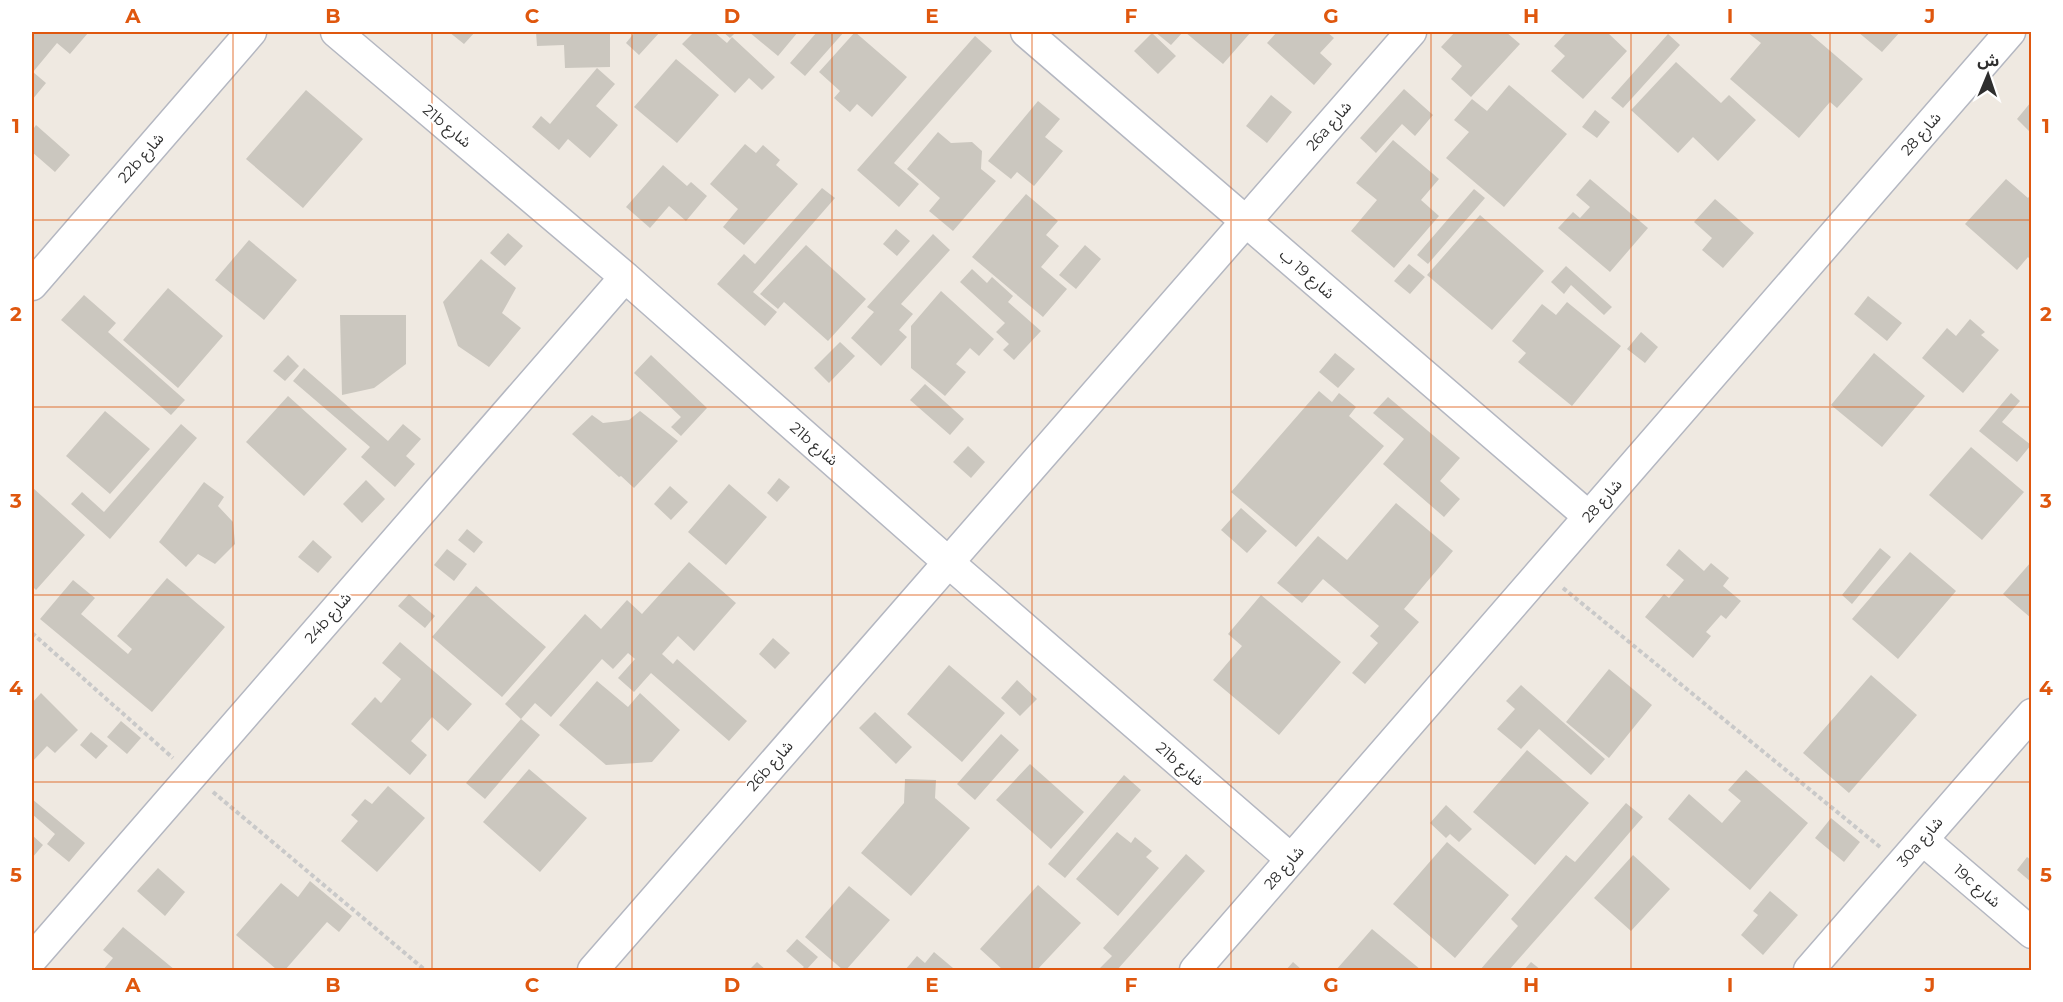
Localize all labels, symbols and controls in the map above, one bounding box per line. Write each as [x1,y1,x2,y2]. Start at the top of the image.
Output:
text: A [124,4,141,28]
text: B [325,4,341,28]
text: C [525,4,540,28]
text: D [724,4,740,28]
text: E [925,4,939,28]
text: F [1125,4,1138,28]
text: G [1323,4,1339,28]
text: H [1523,4,1539,28]
text: I [1727,4,1733,28]
text: J [1924,4,1935,28]
north arrow [1958,45,2018,105]
text: ش [1977,51,2000,70]
street label: 26a شارع [1302,97,1358,156]
street label: 21b شارع [417,100,476,154]
street label: شارع 28 [1897,108,1947,161]
text: 1 [12,114,20,138]
text: 1 [2042,114,2050,138]
street label: 22b شارع [114,128,170,189]
street label: شارع 19 ب [1274,245,1339,305]
text: 2 [10,302,22,326]
text: 2 [2040,302,2052,326]
street label: 21b شارع [785,418,842,472]
street label: شارع 28 [1578,475,1628,528]
text: 3 [9,489,22,513]
text: 3 [2039,489,2052,513]
street label: 24b شارع [300,588,357,649]
text: 4 [9,676,23,700]
text: 4 [2039,676,2053,700]
street label: 26b شارع [742,736,799,797]
street label: 21b شارع [1151,738,1208,792]
street label: 30a شارع [1893,812,1949,873]
street label: شارع 28 [1260,842,1310,895]
street label: 19c شارع [1948,860,2005,914]
text: 5 [10,863,22,887]
text: 5 [2040,863,2052,887]
text: A [124,973,141,997]
text: B [325,973,341,997]
text: C [525,973,540,997]
text: D [724,973,740,997]
text: E [925,973,939,997]
text: F [1125,973,1138,997]
text: G [1323,973,1339,997]
text: H [1523,973,1539,997]
text: I [1727,973,1733,997]
text: J [1924,973,1935,997]

